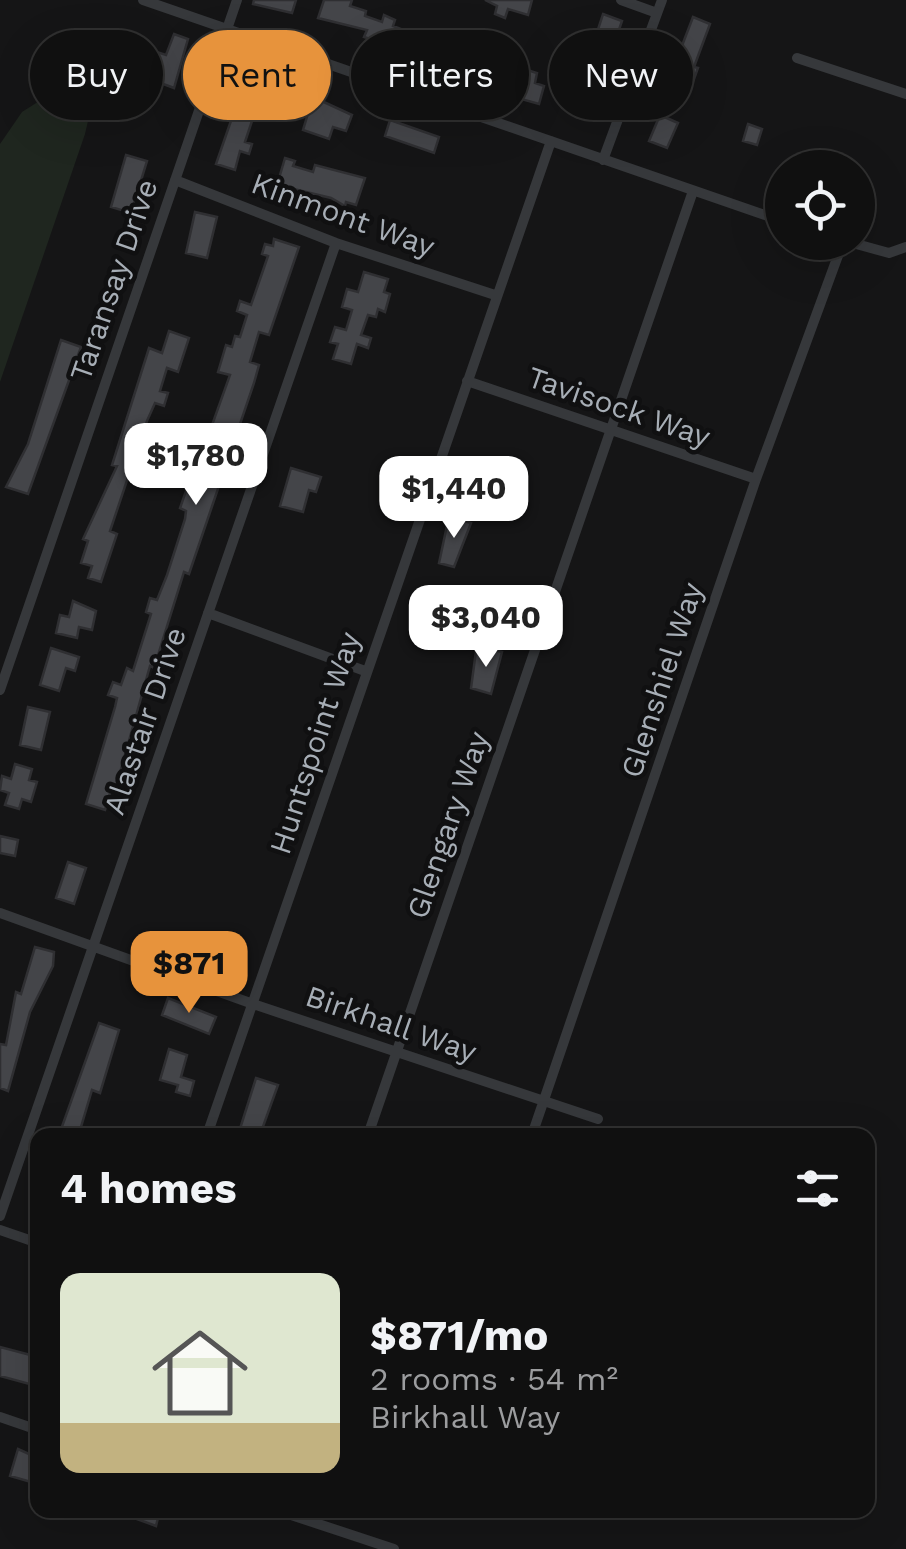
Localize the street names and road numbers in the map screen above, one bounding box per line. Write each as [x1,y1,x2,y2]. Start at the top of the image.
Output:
street label: Kinmont Way [247,165,440,264]
street label: Taransay Drive [63,174,164,385]
street label: Tavisock Way [523,359,716,454]
street label: Glenshiel Way [613,577,710,782]
street label: Alastair Drive [96,623,193,819]
street label: Huntspoint Way [262,627,367,858]
street label: Glengary Way [399,726,496,923]
street label: Birkhall Way [301,978,482,1069]

